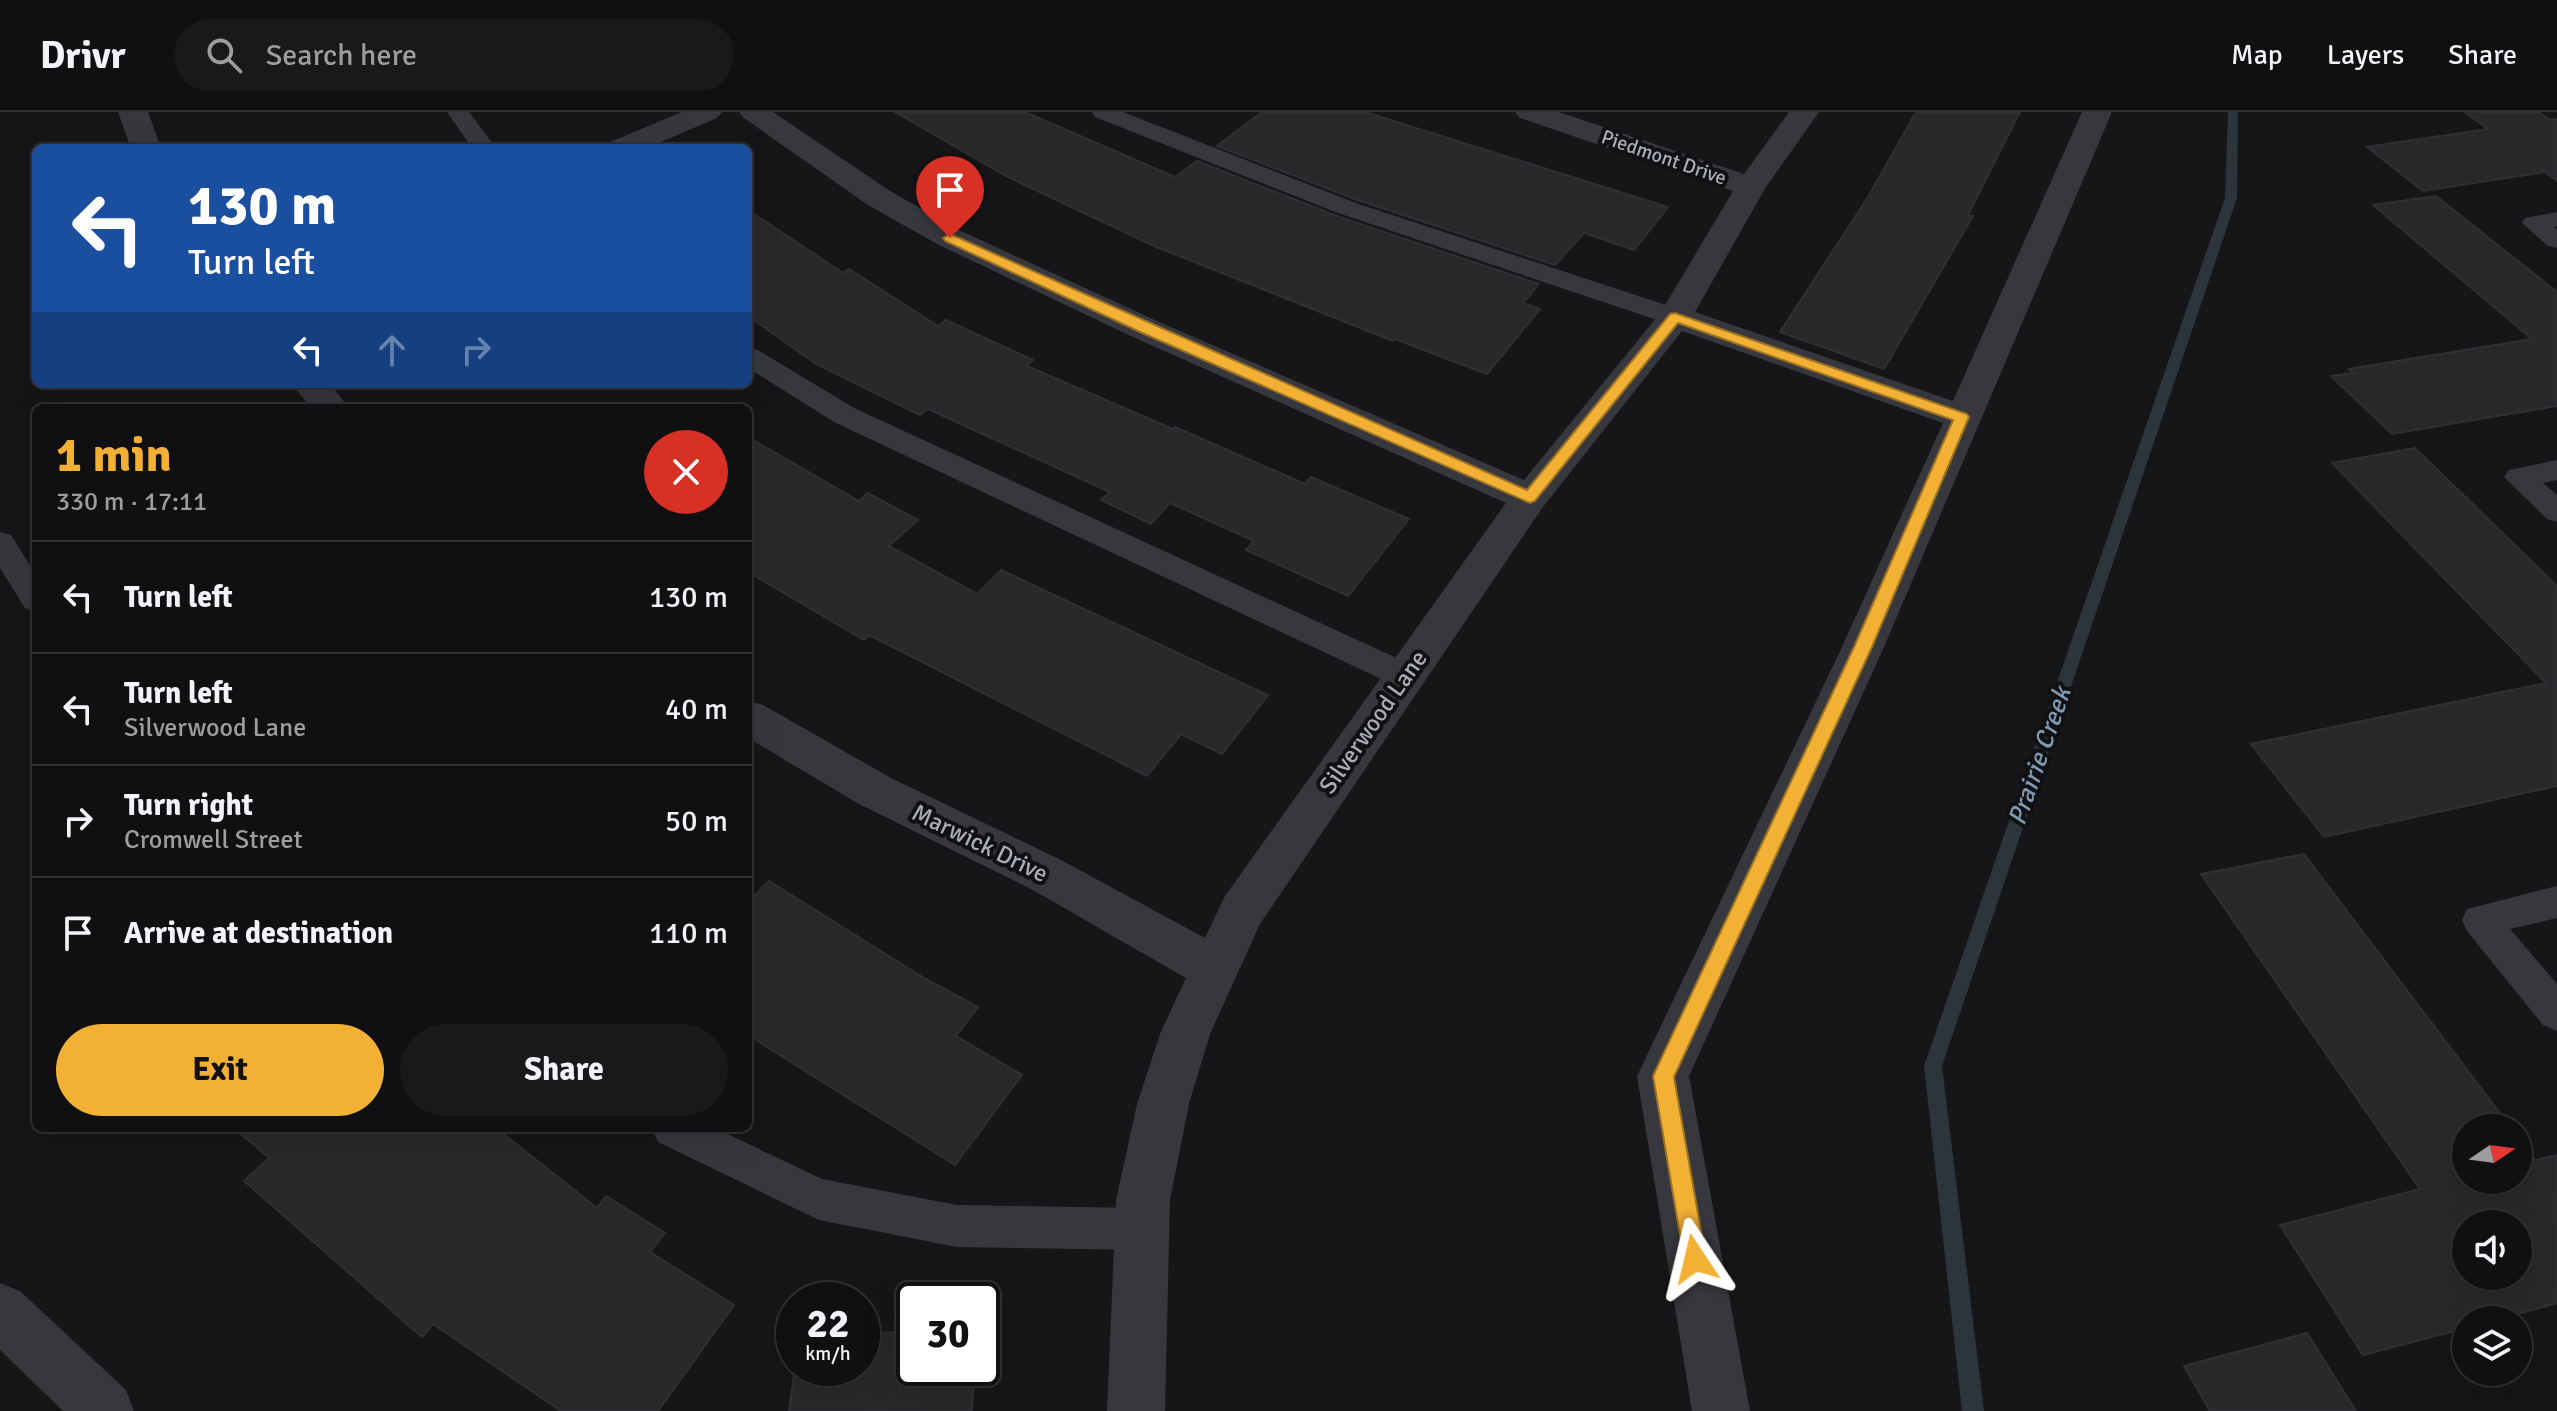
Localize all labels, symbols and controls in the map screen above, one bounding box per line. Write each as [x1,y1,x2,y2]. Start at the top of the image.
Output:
search box [174,19,734,91]
text: Drivr [40,32,126,79]
icon: search [202,33,246,77]
text: Search here [266,37,417,74]
text: Map [2231,38,2283,72]
text: Layers [2327,38,2404,72]
text: Share [2448,38,2517,72]
street label: Piedmont Drive [1598,124,1730,191]
pin [916,156,984,238]
icon: arrive [928,168,972,212]
text: 130 m [188,171,336,240]
icon: left [56,176,160,280]
text: Turn left [188,240,315,285]
icon: left [286,328,330,372]
icon: ahead [370,328,414,372]
icon: right [454,328,498,372]
text: 1 min [56,426,172,485]
button: close [644,430,728,514]
text: 330 m · 17:11 [56,486,207,518]
icon: left [56,575,100,619]
text: Turn left [124,579,233,616]
text: 130 m [649,579,728,616]
street label: Silverwood Lane [1312,645,1434,799]
text: Turn left [124,675,233,712]
water label: Prairie Creek [2001,681,2079,829]
icon: left [56,687,100,731]
text: 40 m [665,691,728,728]
text: Silverwood Lane [124,712,306,744]
text: Turn right [124,787,253,824]
street label: Marwick Drive [907,797,1053,889]
icon: right [56,799,100,843]
text: 50 m [665,803,728,840]
text: Cromwell Street [124,824,303,856]
icon: arrive [56,911,100,955]
text: Arrive at destination [124,915,393,952]
text: 110 m [649,915,728,952]
button: Exit [56,1024,384,1116]
button: Share [400,1024,728,1116]
north arrow [2452,1114,2532,1194]
map controls [2452,1114,2532,1386]
button: sound [2452,1210,2532,1290]
position arrow [1653,1217,1737,1301]
speed limit sign: 30 [896,1282,1000,1386]
text: 22 [806,1299,850,1349]
button: layers [2452,1306,2532,1386]
text: km/h [805,1341,851,1366]

